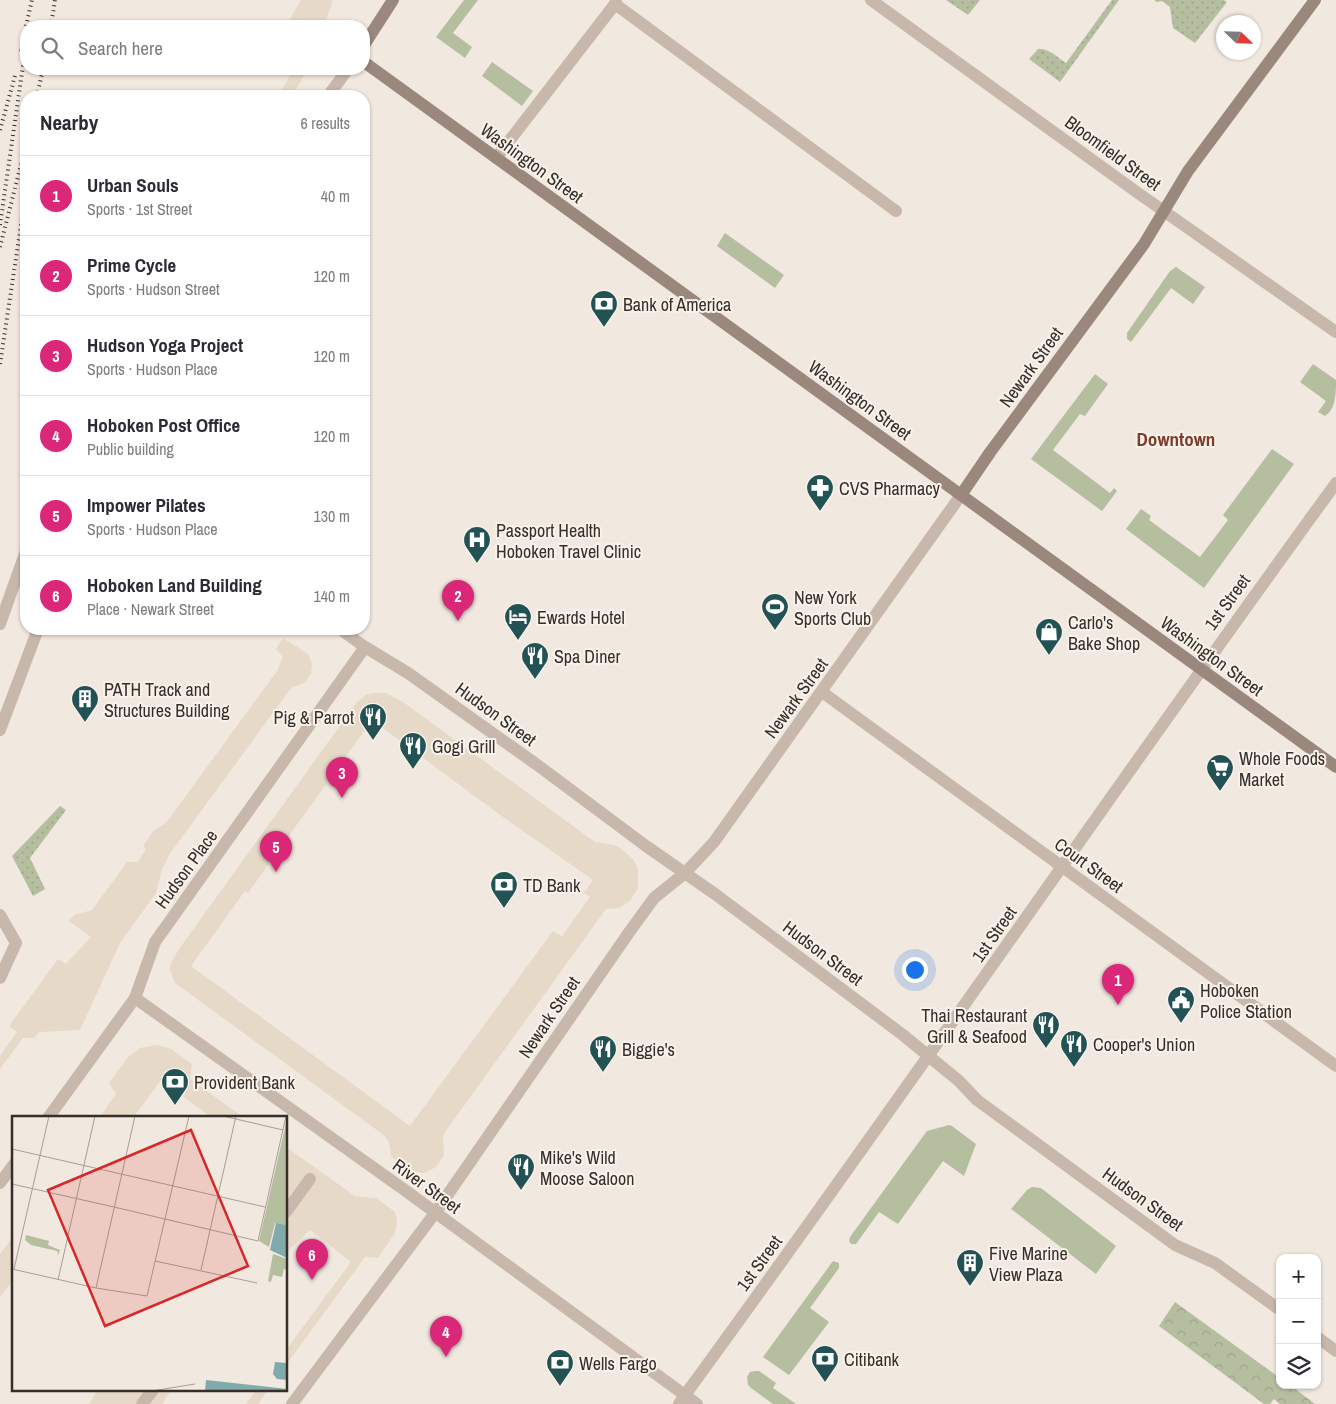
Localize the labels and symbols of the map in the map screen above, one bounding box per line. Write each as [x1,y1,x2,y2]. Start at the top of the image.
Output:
north arrow [1216,15,1261,60]
street label: Bloomfield Street [1060,110,1166,196]
street label: Washington Street [475,117,589,209]
bank icon: Bank of America [589,289,619,328]
place label: Bank of America [623,292,731,317]
street label: Newark Street [993,322,1069,412]
street label: Washington Street [803,354,917,446]
district label: Downtown [1137,426,1215,452]
pharmacy icon: CVS Pharmacy [805,473,835,512]
place label: CVS Pharmacy [839,476,941,501]
place label: Passport Health Hoboken Travel Clinic [496,518,641,564]
hospital icon: Passport Health Hoboken Travel Clinic [462,525,492,564]
street label: 1st Street [1198,569,1256,635]
pin: 2 [442,580,474,621]
place label: New York Sports Club [794,585,871,631]
sports icon: New York Sports Club [760,592,790,631]
hotel icon: Ewards Hotel [503,602,533,641]
place label: Ewards Hotel [537,605,625,630]
place label: Carlo's Bake Shop [1068,610,1140,656]
street label: Washington Street [1155,610,1269,702]
shop icon: Carlo's Bake Shop [1034,617,1064,656]
restaurant icon: Spa Diner [520,641,550,680]
place label: Spa Diner [554,644,621,669]
street label: Newark Street [758,653,834,743]
street label: Hudson Street [450,676,542,752]
place label: PATH Track and Structures Building [104,677,230,723]
building icon: PATH Track and Structures Building [70,684,100,723]
restaurant icon: Pig & Parrot [358,702,388,741]
place label: Pig & Parrot [274,705,354,730]
restaurant icon: Gogi Grill [398,731,428,770]
place label: Gogi Grill [432,734,495,759]
place label: Whole Foods Market [1239,746,1325,792]
supermarket icon: Whole Foods Market [1205,753,1235,792]
pin: 3 [326,757,358,798]
street label: Hudson Place [149,824,223,914]
pin: 5 [260,831,292,872]
street label: Court Street [1049,831,1129,899]
bank icon: TD Bank [489,870,519,909]
place label: TD Bank [523,873,581,898]
street label: 1st Street [966,901,1022,967]
street label: Hudson Street [778,915,868,991]
your location [902,957,928,983]
pin: 1 [1102,964,1134,1005]
street label: Newark Street [512,971,586,1063]
place label: Hoboken Police Station [1200,978,1292,1024]
public building icon: Hoboken Police Station [1166,985,1196,1024]
place label: Thai Restaurant Grill & Seafood [921,1003,1027,1049]
restaurant icon: Thai Restaurant Grill & Seafood [1031,1010,1061,1049]
restaurant icon: Cooper's Union [1059,1029,1089,1068]
place label: Cooper's Union [1093,1032,1195,1057]
restaurant icon: Biggie's [588,1034,618,1073]
place label: Biggie's [622,1037,675,1062]
bank icon: Provident Bank [160,1067,190,1106]
place label: Provident Bank [194,1070,296,1095]
inset map [12,1116,288,1392]
place label: Mike's Wild Moose Saloon [540,1145,634,1191]
restaurant icon: Mike's Wild Moose Saloon [506,1152,536,1191]
street label: River Street [388,1153,466,1219]
street label: Hudson Street [1097,1161,1189,1237]
street label: 1st Street [730,1230,788,1296]
pin: 6 [296,1239,328,1280]
place label: Five Marine View Plaza [989,1241,1068,1287]
building icon: Five Marine View Plaza [955,1248,985,1287]
pin: 4 [430,1316,462,1357]
bank icon: Citibank [810,1344,840,1383]
place label: Citibank [844,1347,900,1372]
bank icon: Wells Fargo [545,1348,575,1387]
place label: Wells Fargo [579,1351,657,1376]

